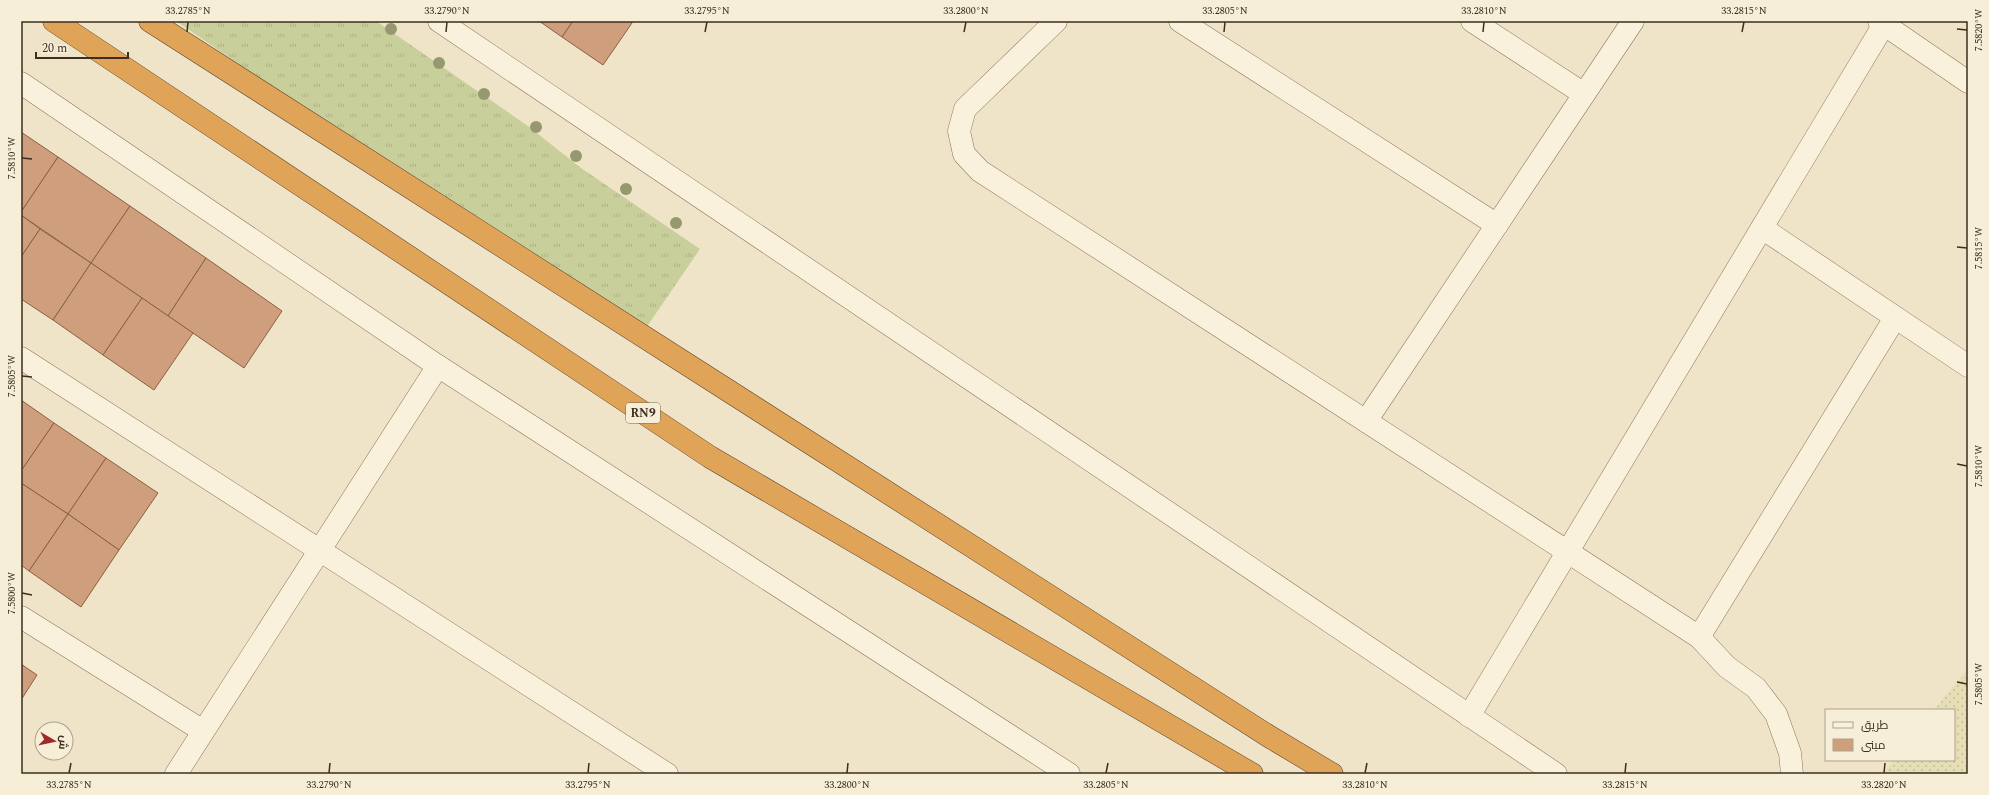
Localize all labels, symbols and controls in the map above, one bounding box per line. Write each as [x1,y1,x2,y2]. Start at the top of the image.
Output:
text: 33.2785°N [165,3,211,19]
text: 33.2790°N [424,3,470,19]
text: 33.2795°N [684,3,730,19]
text: 33.2800°N [943,3,989,19]
text: 33.2805°N [1202,3,1248,19]
text: 33.2810°N [1461,3,1507,19]
text: 33.2815°N [1721,3,1767,19]
text: 7.5820°W [1971,9,1987,51]
scale bar [36,34,128,60]
text: 20 m [42,39,67,58]
text: 7.5810°W [4,137,20,179]
text: 7.5815°W [1971,227,1987,269]
text: 7.5805°W [4,355,20,397]
road number: RN9 [626,403,660,423]
text: 7.5810°W [1971,445,1987,487]
text: 7.5800°W [4,572,20,614]
text: 7.5805°W [1971,663,1987,705]
legend [1825,709,1955,761]
text: طريق [1861,716,1889,735]
north arrow [34,721,74,761]
text: ش [54,734,73,751]
text: مبنى [1861,736,1886,755]
text: 33.2785°N [46,777,92,793]
text: 33.2790°N [306,777,352,793]
text: 33.2795°N [565,777,611,793]
text: 33.2800°N [824,777,870,793]
text: 33.2805°N [1083,777,1129,793]
text: 33.2810°N [1342,777,1388,793]
text: 33.2815°N [1602,777,1648,793]
text: 33.2820°N [1861,777,1907,793]

